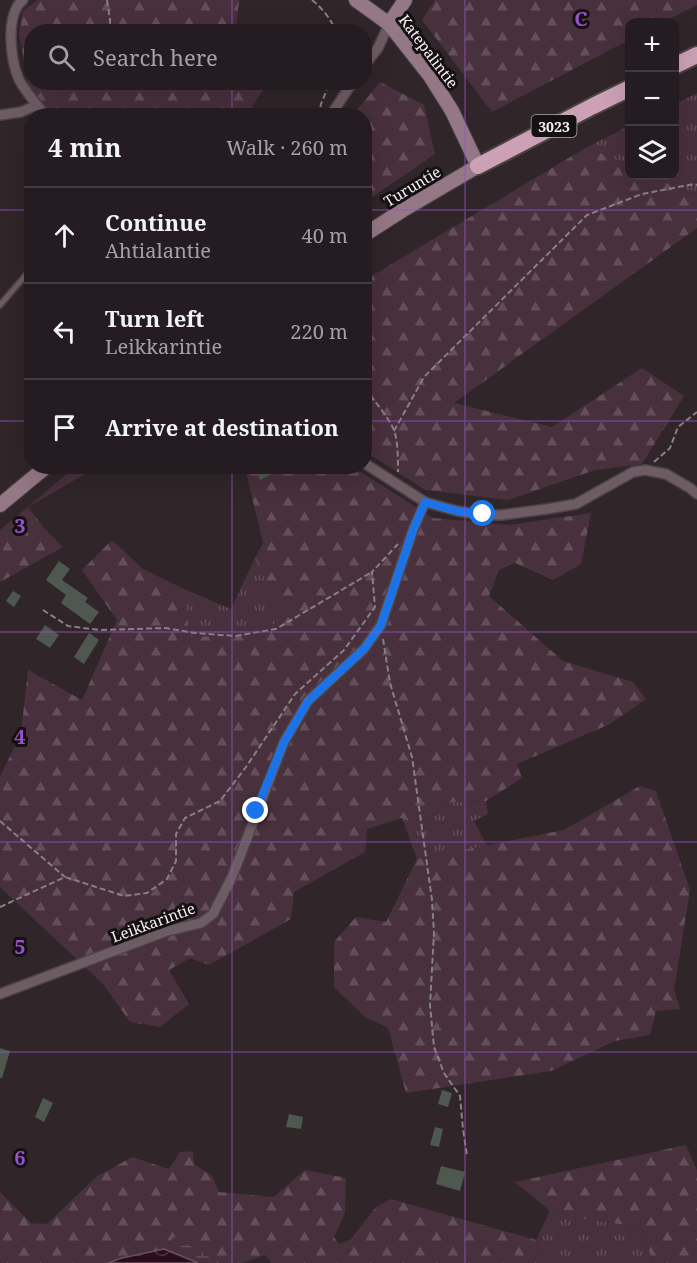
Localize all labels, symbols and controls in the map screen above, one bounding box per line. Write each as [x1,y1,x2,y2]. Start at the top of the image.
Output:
text: C [574,5,588,32]
street label: Katepalintie [395,10,463,92]
map controls [625,18,679,180]
button: + [625,18,679,72]
search box [24,24,372,90]
icon: search [45,41,78,74]
text: Search here [93,42,218,72]
button: − [625,72,679,126]
road number: 3023 [532,115,576,137]
button: layers [625,126,679,180]
text: 4 min [48,129,122,165]
text: Walk · 260 m [226,134,348,161]
street label: Turuntie [380,161,444,211]
text: Continue [105,207,207,237]
icon: ahead [48,219,81,252]
text: 40 m [302,222,348,249]
text: Ahtialantie [105,237,211,264]
text: Turn left [105,303,204,333]
icon: left [48,315,81,348]
text: 220 m [290,318,348,345]
text: Leikkarintie [105,333,222,360]
icon: arrive [48,411,81,444]
text: Arrive at destination [105,412,339,442]
route start [469,500,495,526]
text: 3 [14,512,26,539]
text: 4 [14,723,26,750]
route end [242,797,268,823]
street label: Leikkarintie [108,898,198,946]
text: 5 [14,933,26,960]
text: 6 [14,1144,26,1171]

